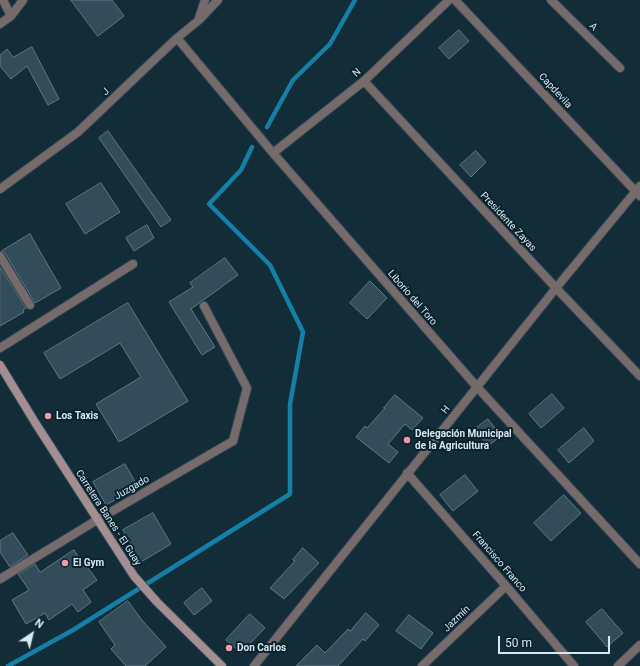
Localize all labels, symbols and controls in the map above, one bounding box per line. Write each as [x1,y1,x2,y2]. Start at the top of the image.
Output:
street label: A [586,20,600,34]
street label: N [350,66,364,80]
street label: Capdevila [536,71,574,111]
street label: J [100,86,112,98]
street label: Presidente Zayas [477,190,539,254]
street label: Liborio del Toro [385,268,439,328]
street label: H [439,403,453,417]
place label: Los Taxis [56,410,98,422]
marker: Los Taxis [43,411,53,421]
place label: Delegación Municipal de la Agricultura [415,428,512,452]
marker: Delegación Municipal de la Agricultura [402,435,412,445]
street label: Carretera Banes - El Guay [72,468,144,568]
street label: Juzgado [112,473,152,503]
street label: Francisco Franco [469,529,529,595]
place label: El Gym [73,557,104,569]
marker: El Gym [60,558,70,568]
street label: Jazmín [441,603,473,635]
north arrow [12,614,52,654]
text: N [32,616,46,631]
scale bar [500,628,612,654]
text: 50 m [505,636,532,650]
place label: Don Carlos [237,642,286,654]
marker: Don Carlos [224,643,234,653]

